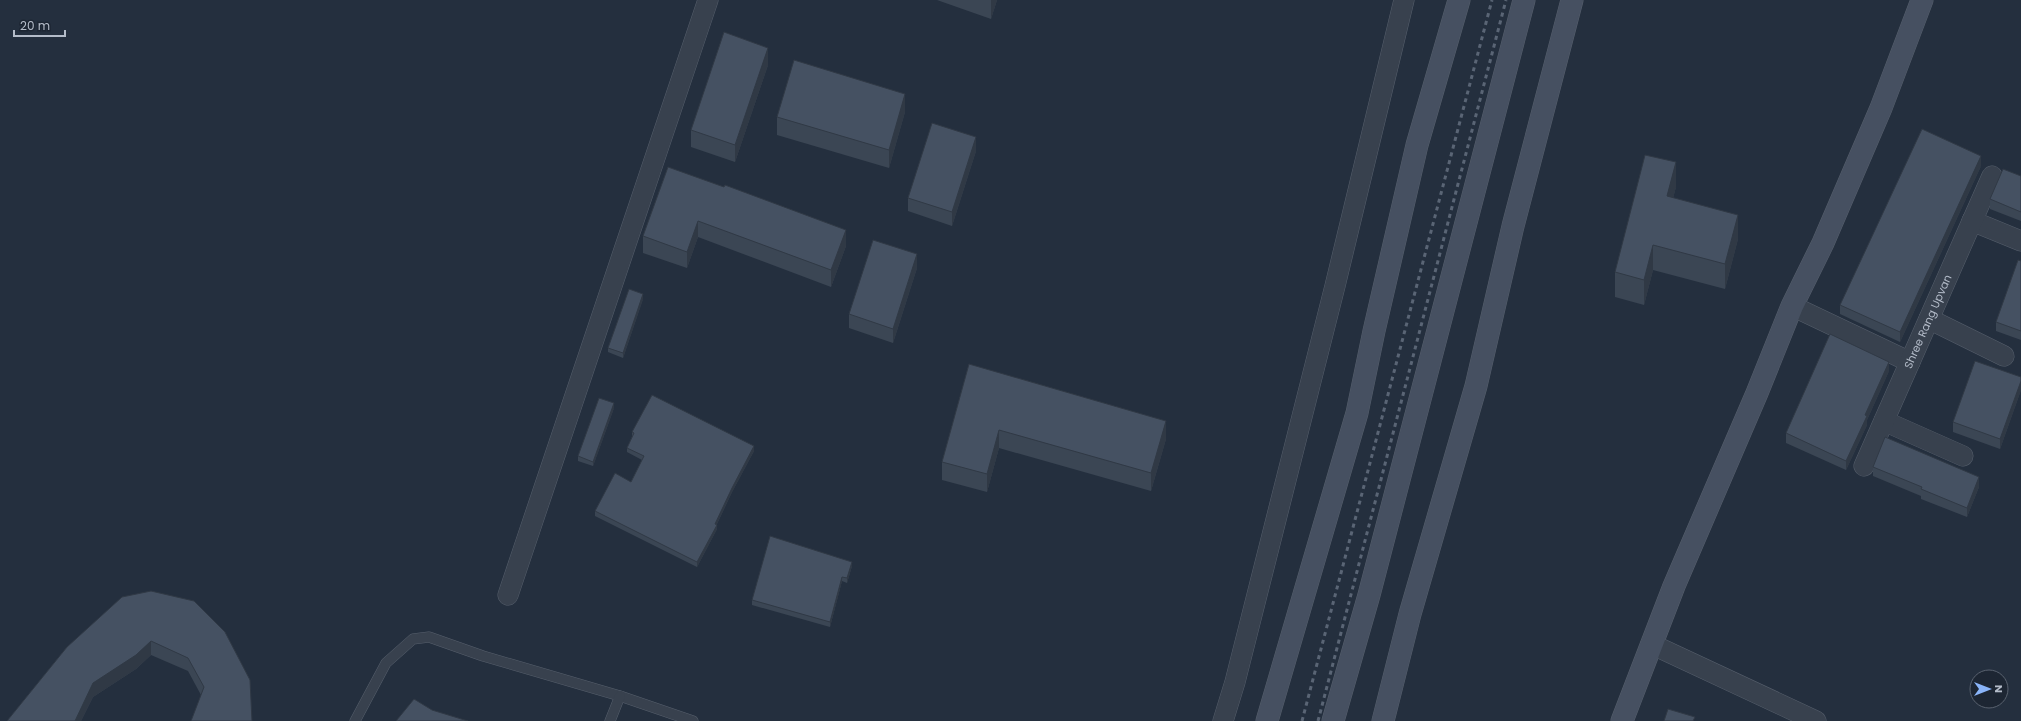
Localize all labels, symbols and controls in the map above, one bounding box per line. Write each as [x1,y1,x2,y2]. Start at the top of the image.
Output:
scale bar [14,12,65,38]
text: 20 m [20,17,50,34]
street label: Shree Rang Upvan [1900,272,1956,371]
north arrow [1969,669,2009,709]
text: N [1991,685,2007,693]

